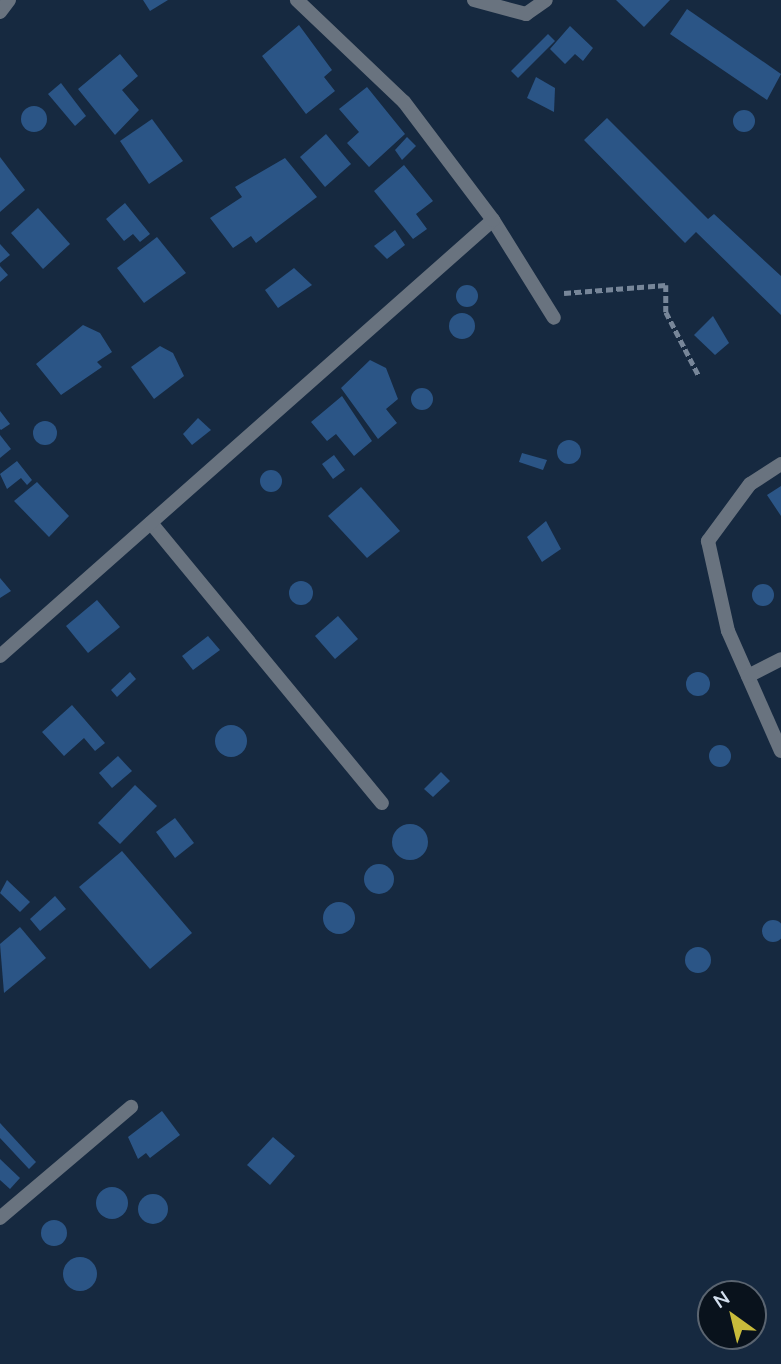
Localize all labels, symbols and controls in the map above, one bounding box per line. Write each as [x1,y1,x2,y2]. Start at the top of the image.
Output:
north arrow [697,1280,767,1350]
text: N [709,1285,734,1313]

